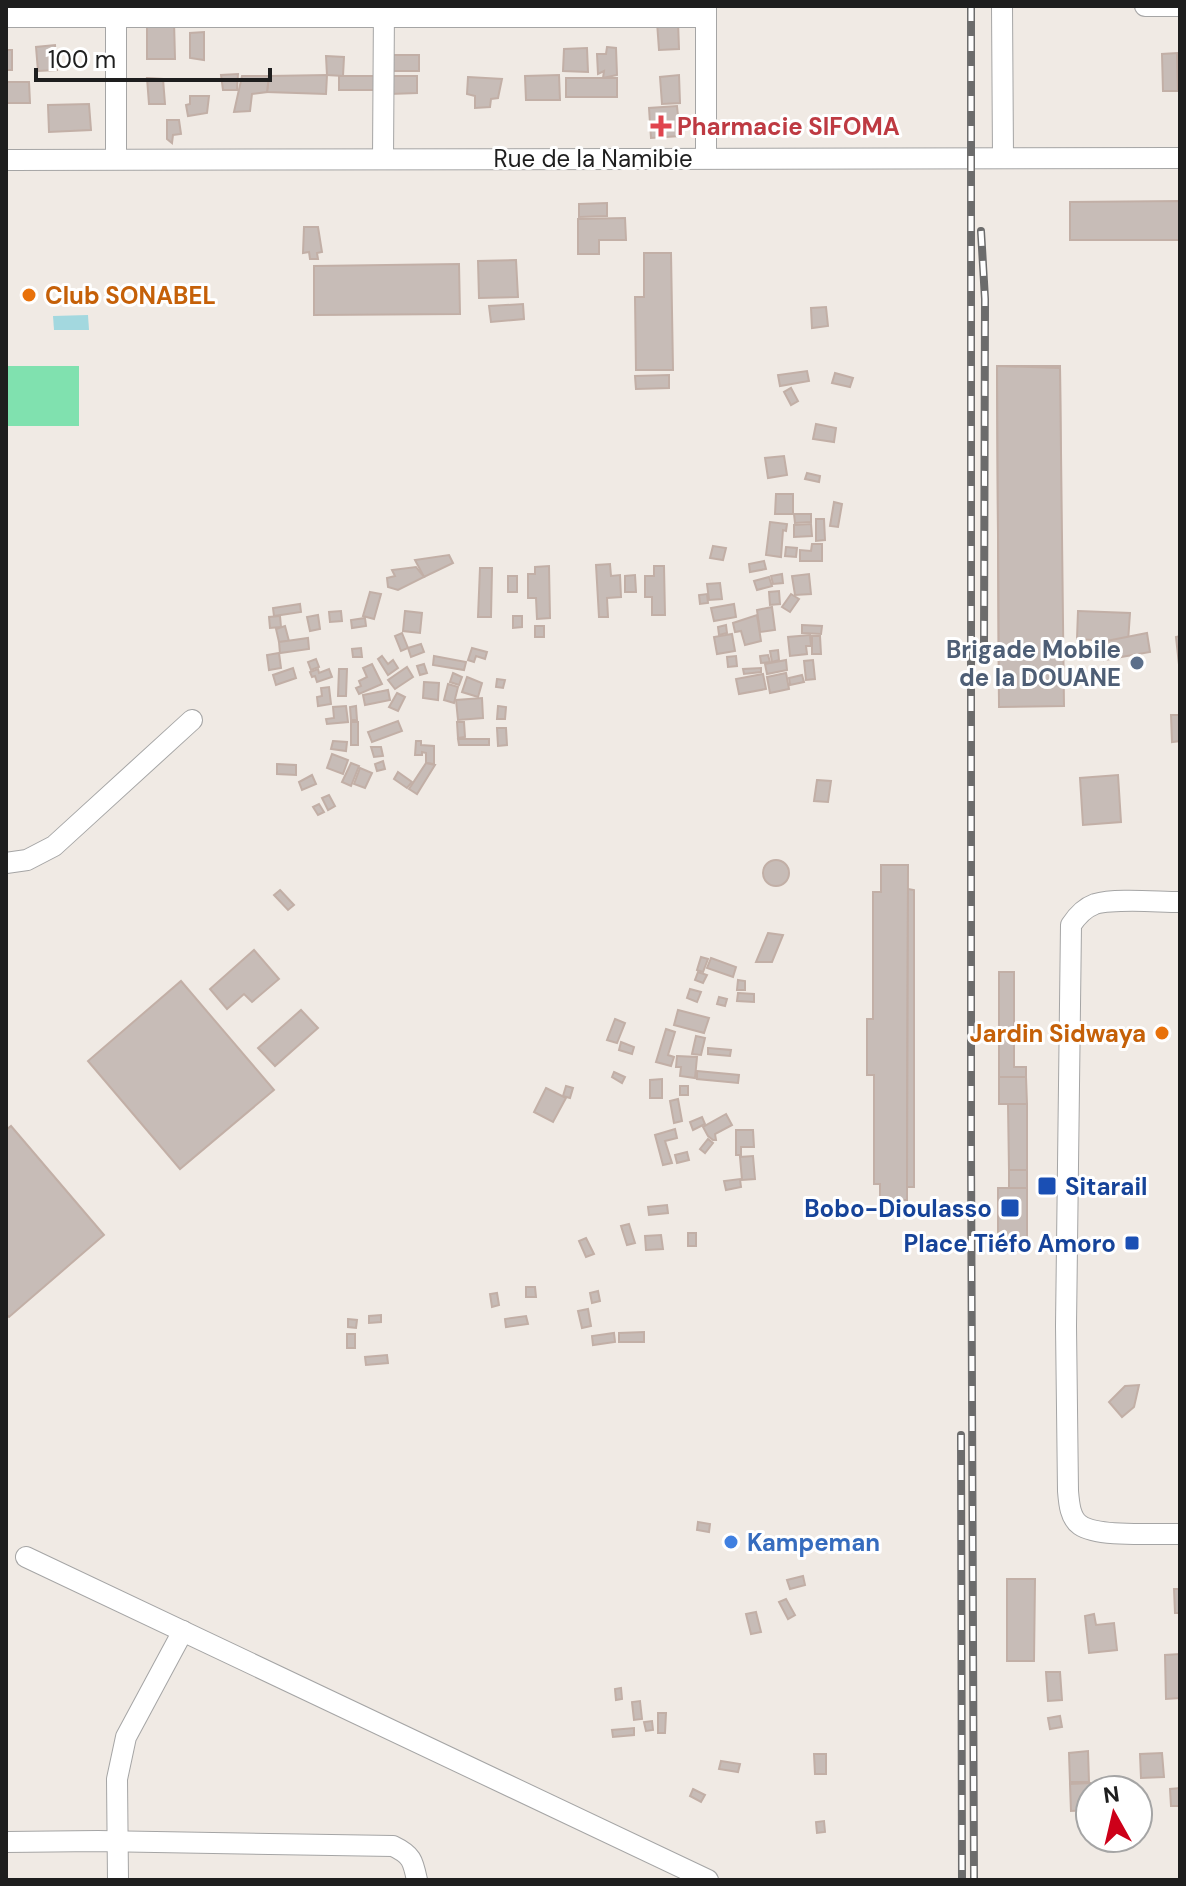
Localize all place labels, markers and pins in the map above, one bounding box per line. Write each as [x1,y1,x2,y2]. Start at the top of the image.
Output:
place label: Pharmacie SIFOMA [677,111,900,142]
marker: Pharmacie SIFOMA [652,117,670,135]
place label: Club SONABEL [45,280,216,311]
marker: Club SONABEL [20,286,38,304]
place label: Brigade Mobile de la DOUANE [946,634,1121,693]
marker: Brigade Mobile de la DOUANE [1128,654,1146,672]
place label: Jardin Sidwaya [970,1018,1146,1049]
marker: Jardin Sidwaya [1153,1024,1171,1042]
place label: Sitarail [1065,1171,1147,1202]
marker: Sitarail [1036,1175,1058,1197]
place label: Bobo-Dioulasso [804,1193,992,1224]
marker: Bobo-Dioulasso [999,1197,1021,1219]
place label: Place Tiéfo Amoro [904,1228,1116,1259]
marker: Place Tiéfo Amoro [1123,1234,1141,1252]
place label: Kampeman [747,1527,880,1558]
marker: Kampeman [722,1533,740,1551]

